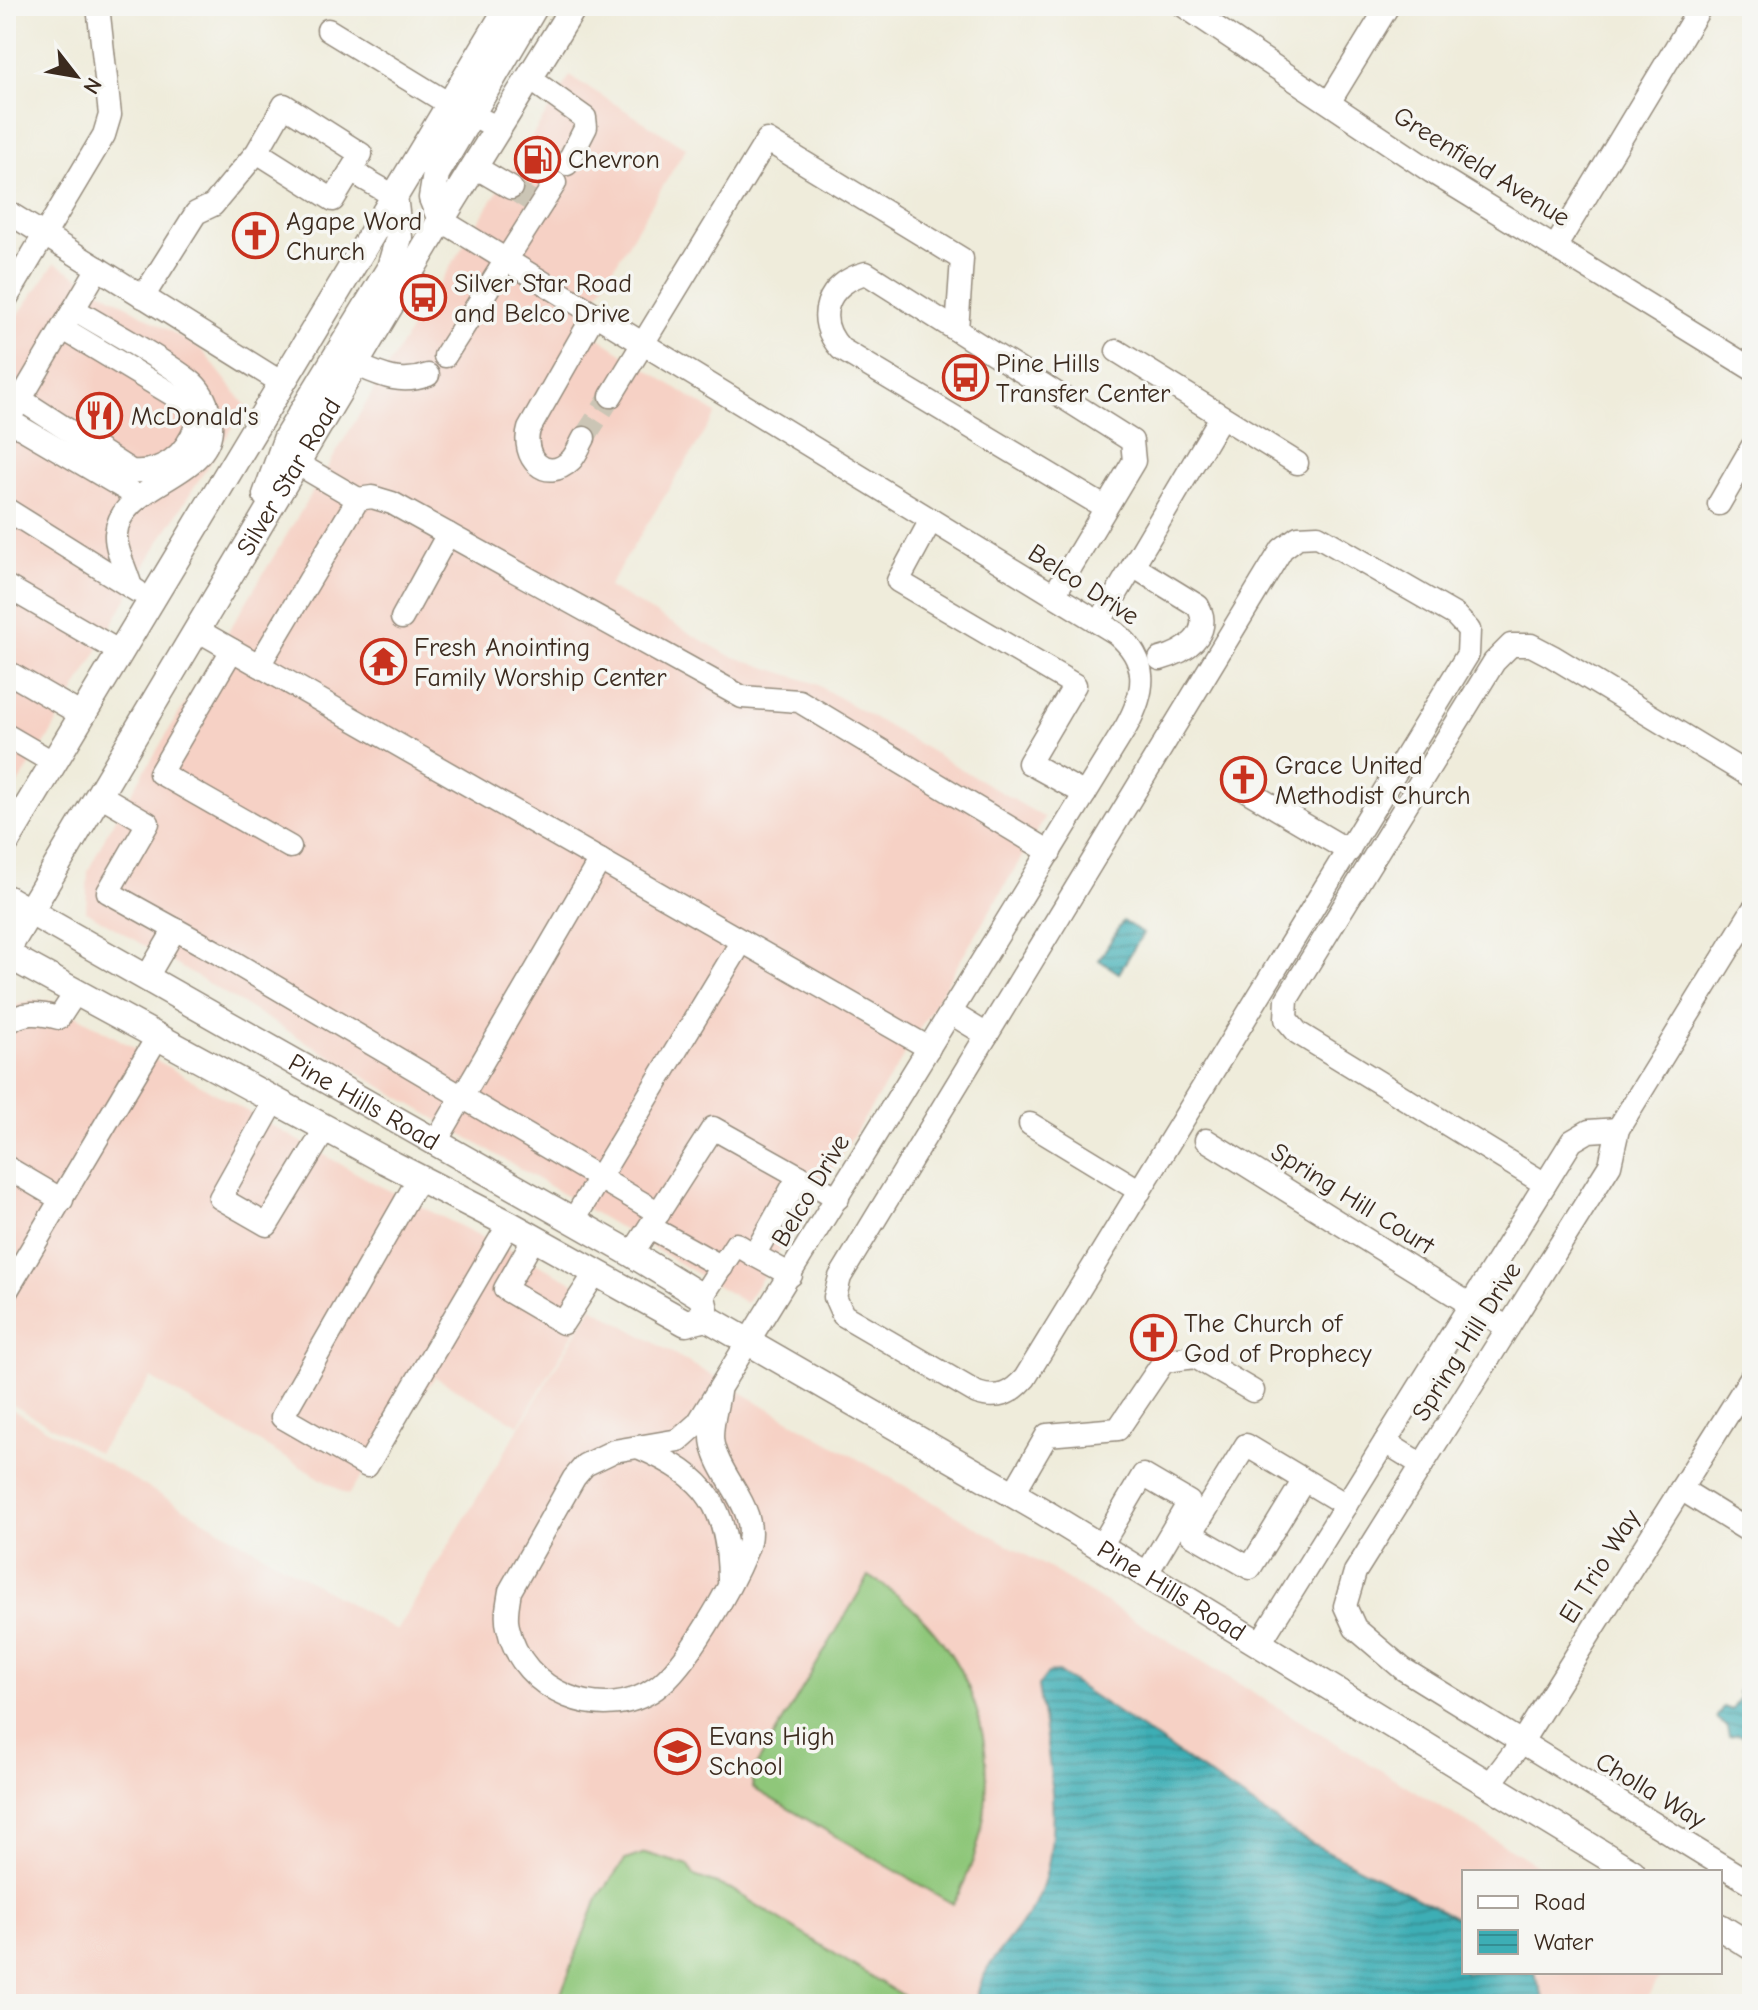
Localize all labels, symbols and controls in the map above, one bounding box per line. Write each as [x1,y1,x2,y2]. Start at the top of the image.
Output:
north arrow [36,36,116,116]
text: N [77,73,107,99]
street label: Greenfield Avenue [1388,101,1575,233]
fuel station icon: Chevron [513,135,561,183]
place label: Chevron [568,145,660,175]
place label: Agape Word Church [286,207,422,267]
church icon: Agape Word Church [231,212,279,260]
place label: Silver Star Road and Belco Drive [454,269,632,329]
bus stop icon: Silver Star Road and Belco Drive [399,274,447,322]
place label: Pine Hills Transfer Center [996,349,1171,409]
bus stop icon: Pine Hills Transfer Center [941,354,989,402]
restaurant icon: McDonald's [76,392,124,440]
street label: Silver Star Road [231,393,348,561]
place label: McDonald's [131,402,259,432]
street label: Belco Drive [1023,538,1144,632]
place label: Fresh Anointing Family Worship Center [414,633,667,693]
temple icon: Fresh Anointing Family Worship Center [359,638,407,686]
place label: Grace United Methodist Church [1275,751,1471,811]
church icon: Grace United Methodist Church [1220,756,1268,804]
street label: Pine Hills Road [283,1048,444,1157]
street label: Belco Drive [766,1129,856,1252]
street label: Spring Hill Court [1265,1137,1441,1262]
street label: Spring Hill Drive [1406,1256,1528,1427]
place label: The Church of God of Prophecy [1184,1309,1372,1369]
church icon: The Church of God of Prophecy [1129,1314,1177,1362]
street label: El Trio Way [1553,1504,1647,1629]
street label: Pine Hills Road [1092,1534,1251,1648]
place label: Evans High School [709,1722,835,1782]
school or university icon: Evans High School [654,1727,702,1775]
street label: Cholla Way [1590,1746,1711,1836]
legend [1462,1870,1722,1974]
text: Road [1534,1888,1586,1916]
text: Water [1534,1928,1594,1956]

